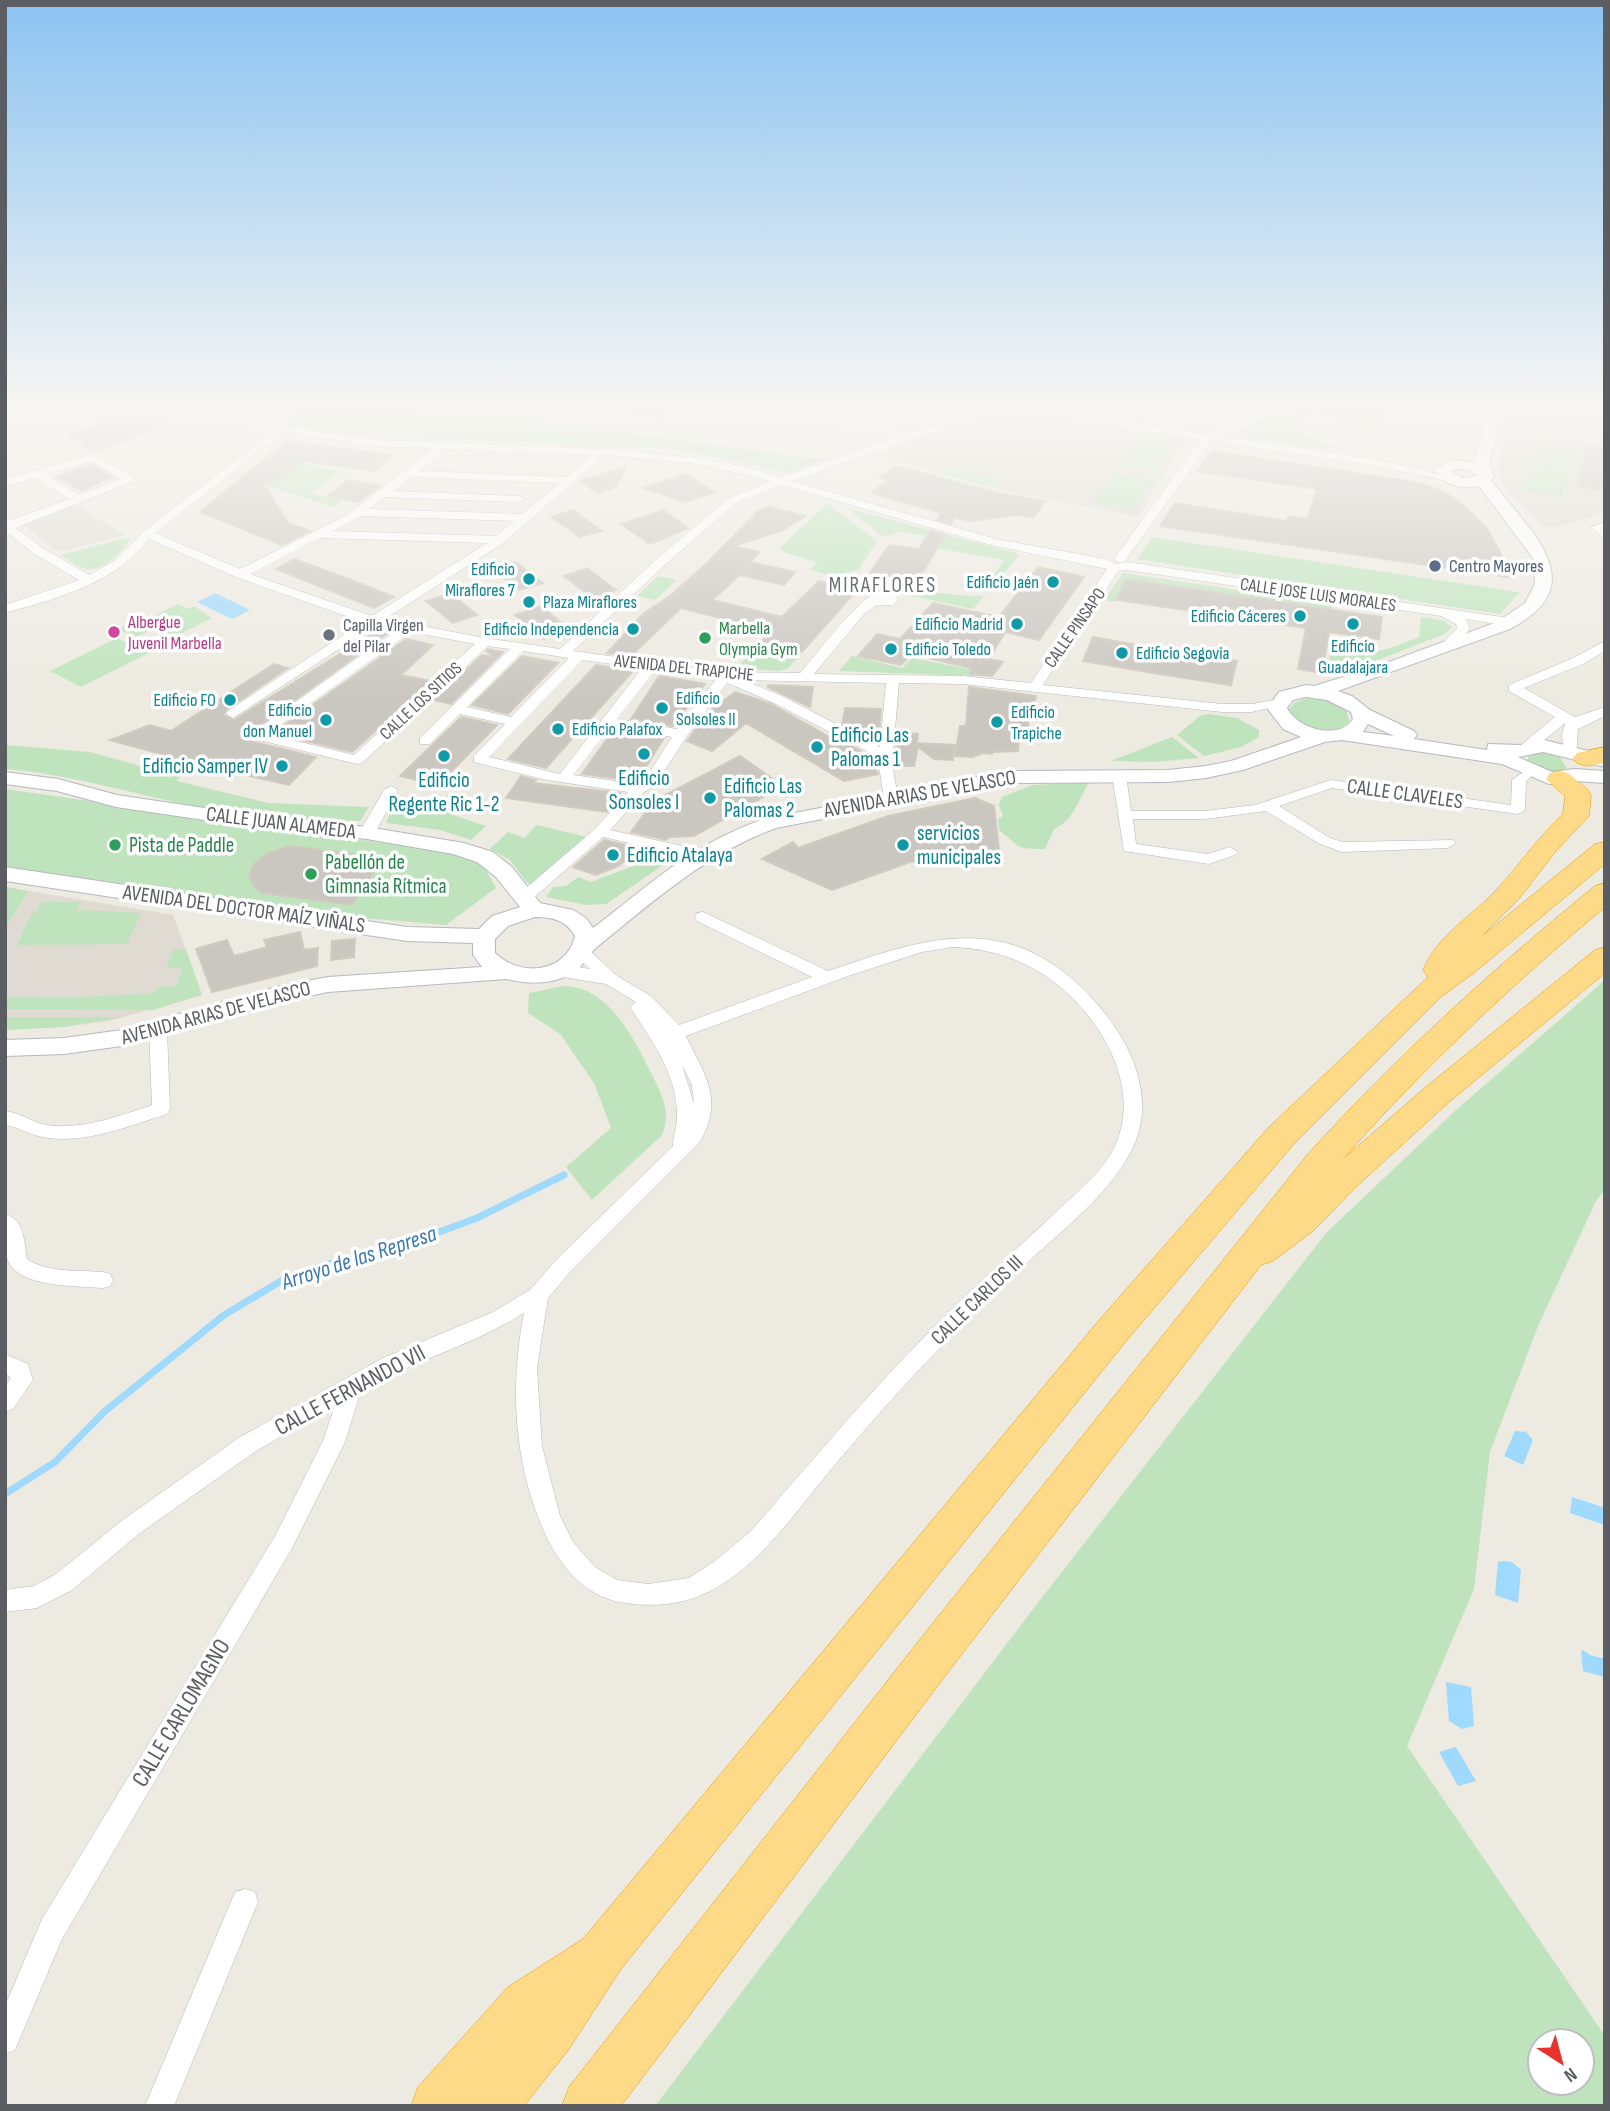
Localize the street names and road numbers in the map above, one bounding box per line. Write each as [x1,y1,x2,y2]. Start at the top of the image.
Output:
street label: CALLE JOSE LUIS MORALES [1239,574,1398,616]
street label: CALLE PINSAPO [1040,584,1110,672]
street label: AVENIDA DEL TRAPICHE [612,650,755,686]
street label: CALLE LOS SITIOS [376,657,467,744]
street label: AVENIDA ARIAS DE VELASCO [821,765,1018,823]
street label: CALLE CLAVELES [1345,773,1465,815]
street label: CALLE JUAN ALAMEDA [205,801,358,845]
street label: AVENIDA DEL DOCTOR MAÍZ VIÑALS [120,880,367,938]
street label: AVENIDA ARIAS DE VELASCO [118,976,313,1051]
street label: CALLE CARLOS III [926,1250,1028,1350]
street label: CALLE FERNANDO VII [270,1338,430,1442]
street label: CALLE CARLOMAGNO [126,1634,236,1792]

